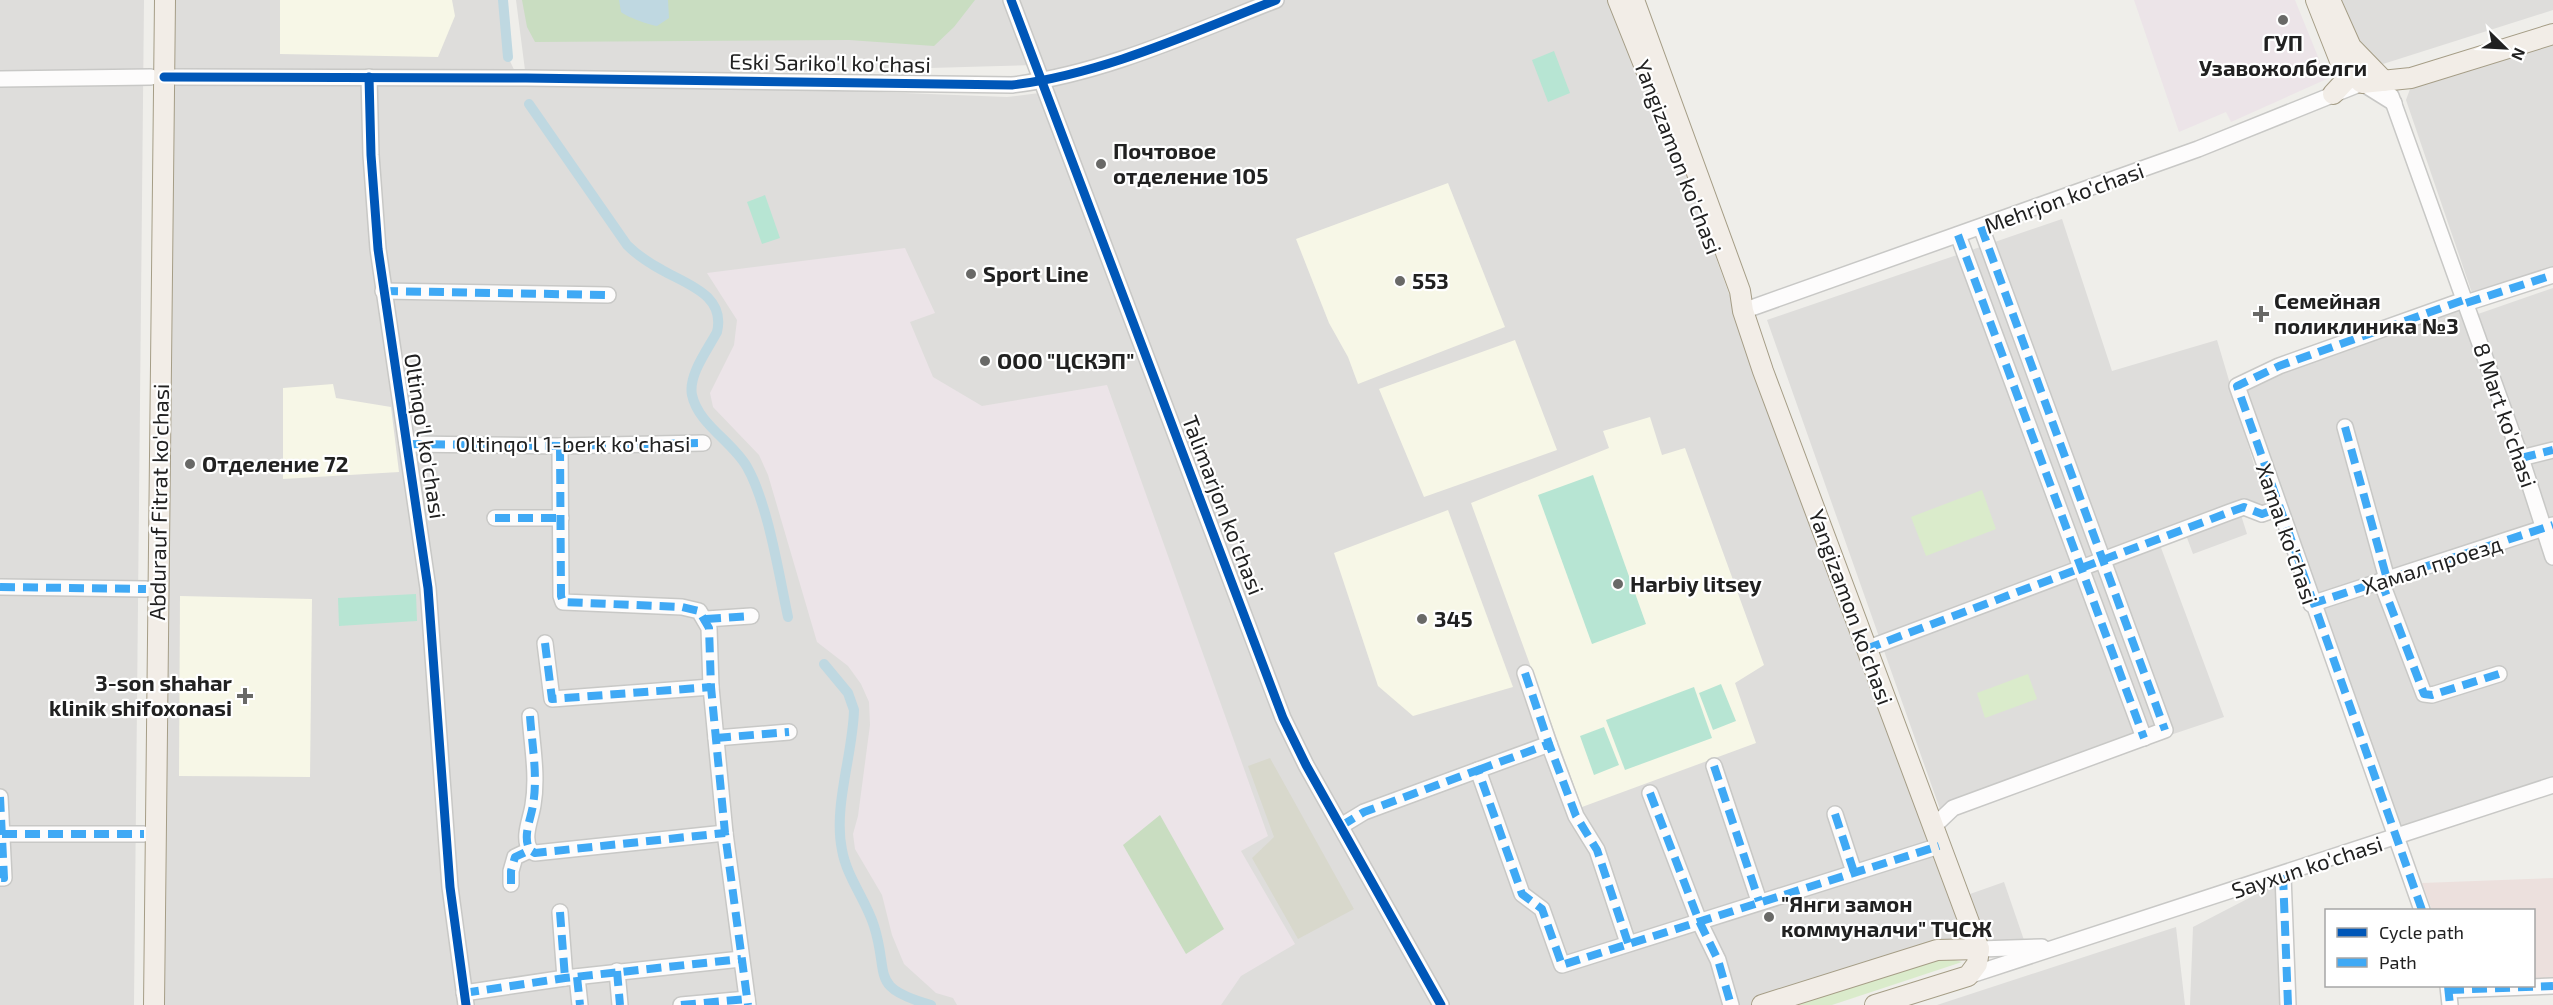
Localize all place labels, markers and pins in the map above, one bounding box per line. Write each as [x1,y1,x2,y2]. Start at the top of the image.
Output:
marker: ГУП Узавожолбелги [2276,13,2290,27]
place label: ГУП Узавожолбелги [2199,29,2367,80]
place label: Почтовое отделение 105 [1113,137,1268,188]
marker: Почтовое отделение 105 [1094,157,1108,171]
place label: Sport Line [983,260,1089,286]
marker: Sport Line [964,267,978,281]
place label: 553 [1412,267,1449,293]
marker: 553 [1393,274,1407,288]
place label: Семейная поликлиника №3 [2274,287,2459,338]
marker: Семейная поликлиника №3 [2252,305,2270,323]
place label: ООО "ЦСКЭП" [997,347,1134,373]
marker: ООО "ЦСКЭП" [978,354,992,368]
place label: Отделение 72 [202,450,348,476]
marker: Отделение 72 [183,457,197,471]
place label: Harbiy litsey [1630,570,1762,597]
marker: Harbiy litsey [1611,577,1625,591]
place label: 345 [1434,605,1473,631]
marker: 345 [1415,612,1429,626]
place label: 3-son shahar klinik shifoxonasi [49,669,233,720]
marker: 3-son shahar klinik shifoxonasi [236,687,254,705]
place label: "Янги замон коммуналчи" ТЧСЖ [1781,890,1992,941]
marker: "Янги замон коммуналчи" ТЧСЖ [1762,910,1776,924]

